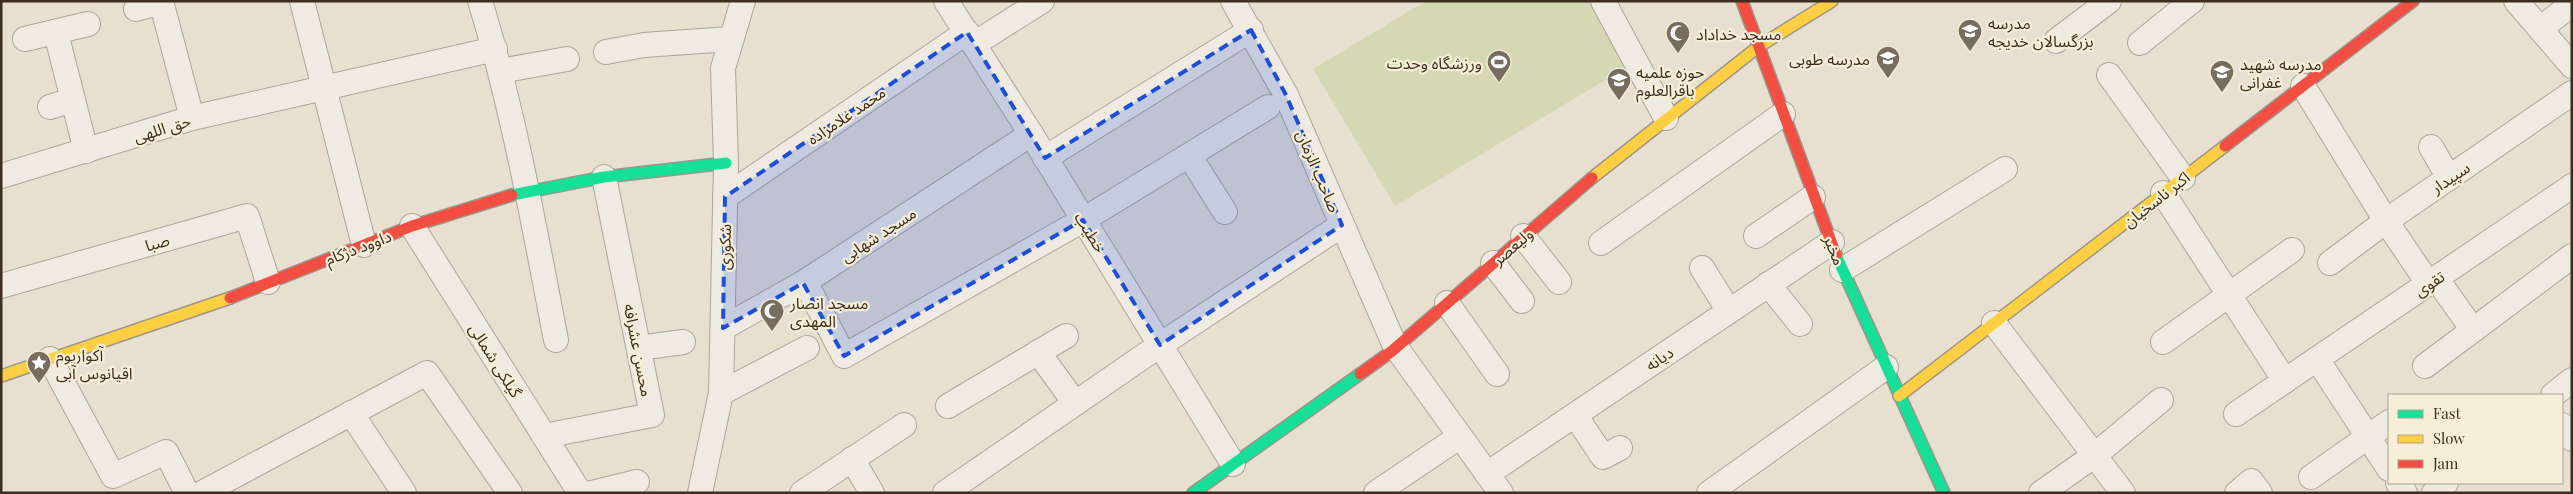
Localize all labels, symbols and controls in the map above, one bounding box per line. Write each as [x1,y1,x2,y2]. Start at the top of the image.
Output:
place label: مدرسه بزرگسالان خدیجه [1988,12,2094,51]
school or university icon: مدرسه بزرگسالان خدیجه [1957,18,1983,52]
mosque icon: مسجد خداداد [1665,20,1691,54]
place label: مسجد خداداد [1696,23,1782,44]
school or university icon: مدرسه طوبی [1875,45,1901,79]
place label: مدرسه طوبی [1789,48,1870,69]
sports icon: ورزشگاه وحدت [1486,49,1512,83]
place label: ورزشگاه وحدت [1387,52,1482,73]
place label: مدرسه شهید غفرانی [2240,53,2322,92]
school or university icon: مدرسه شهید غفرانی [2209,59,2235,93]
place label: حوزه علمیه باقرالعلوم [1636,61,1705,103]
school or university icon: حوزه علمیه باقرالعلوم [1606,67,1632,101]
street label: محمد غلامزاده [803,81,889,149]
street label: حق اللهی [131,109,194,148]
street label: صاحب الزمان [1292,127,1346,215]
street label: سپیدار [2426,156,2474,199]
street label: اکبر ناسخیان [2118,166,2194,232]
street label: مسجد شهابی [836,202,920,266]
street label: خطیب [1070,208,1112,256]
street label: ولیعصر [1487,223,1537,270]
street label: شکوری [713,224,735,270]
street label: داوود دژکام [322,225,395,272]
street label: صبا [142,229,172,255]
street label: مخبر [1819,231,1850,268]
street label: تقوی [2410,265,2449,301]
place label: مسجد انصار المهدی [789,292,869,331]
mosque icon: مسجد انصار المهدی [759,298,785,332]
street label: محسن عشرافه [620,302,658,398]
street label: گيلکی شمالی [465,319,527,401]
street label: دیانه [1641,341,1677,375]
place label: آکواریوم اقیانوس آبی [56,344,133,383]
place icon: آکواریوم اقیانوس آبی [26,350,52,384]
legend [2388,394,2563,484]
text: Fast [2433,403,2462,423]
text: Slow [2433,428,2465,448]
text: Jam [2432,453,2459,473]

